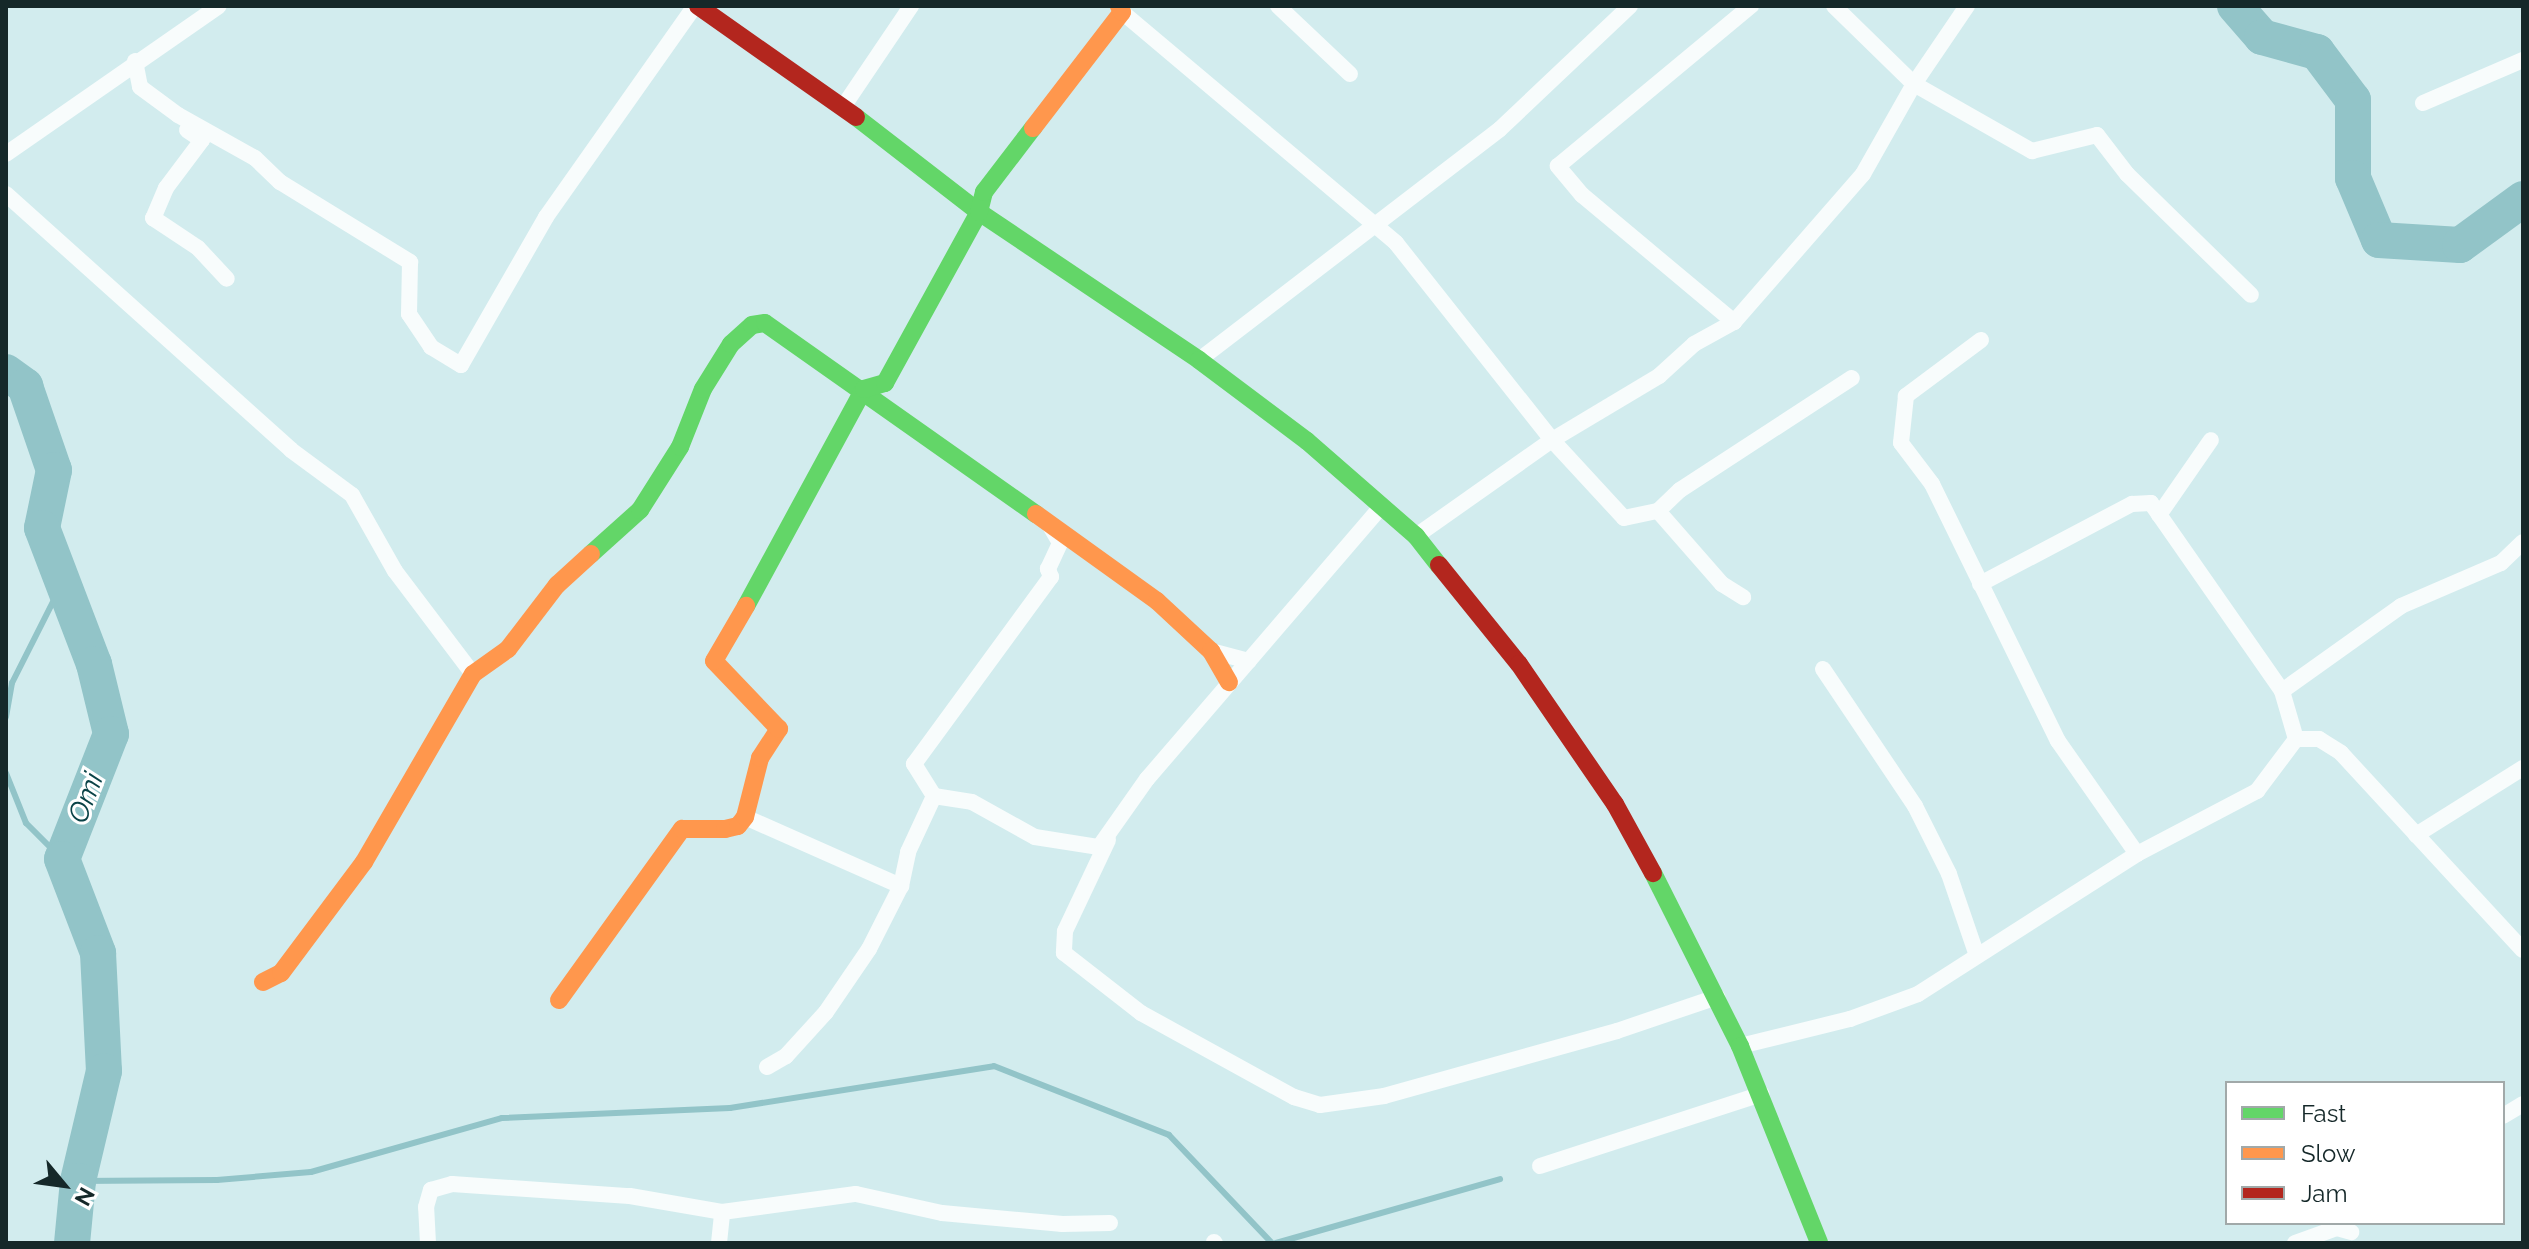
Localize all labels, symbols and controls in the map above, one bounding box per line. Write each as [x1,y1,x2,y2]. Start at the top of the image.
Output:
water label: Omi [61,768,111,828]
legend [2225,1081,2505,1225]
text: Fast [2301,1099,2346,1128]
text: Slow [2301,1139,2355,1168]
north arrow [24,1145,104,1225]
text: Jam [2301,1179,2347,1208]
text: N [70,1183,100,1210]

